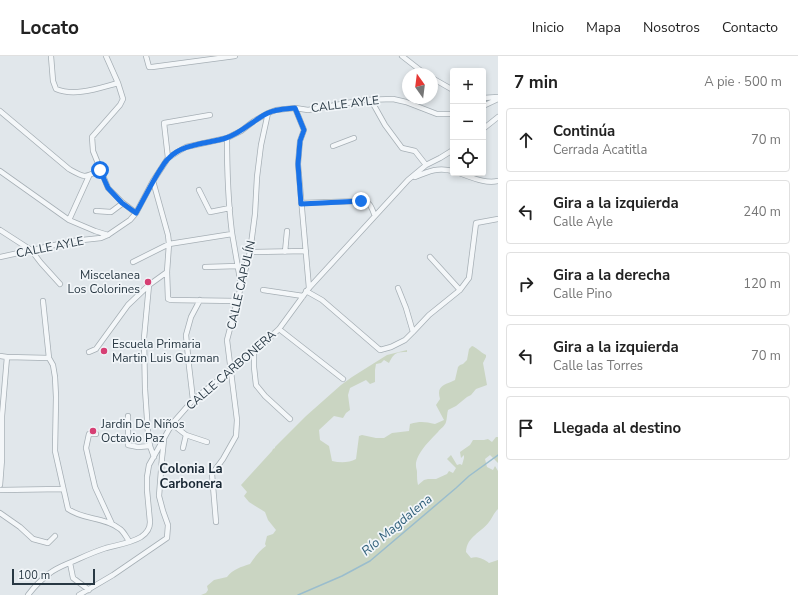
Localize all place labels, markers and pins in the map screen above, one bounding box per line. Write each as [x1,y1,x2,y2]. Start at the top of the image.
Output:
place label: Miscelanea Los Colorines [67,267,140,297]
marker: Miscelanea Los Colorines [143,277,153,287]
place label: Escuela Primaria Martin Luis Guzman [112,336,219,366]
marker: Escuela Primaria Martin Luis Guzman [99,346,109,356]
place label: Jardin De Niños Octavio Paz [100,416,185,446]
marker: Jardin De Niños Octavio Paz [88,426,98,436]

